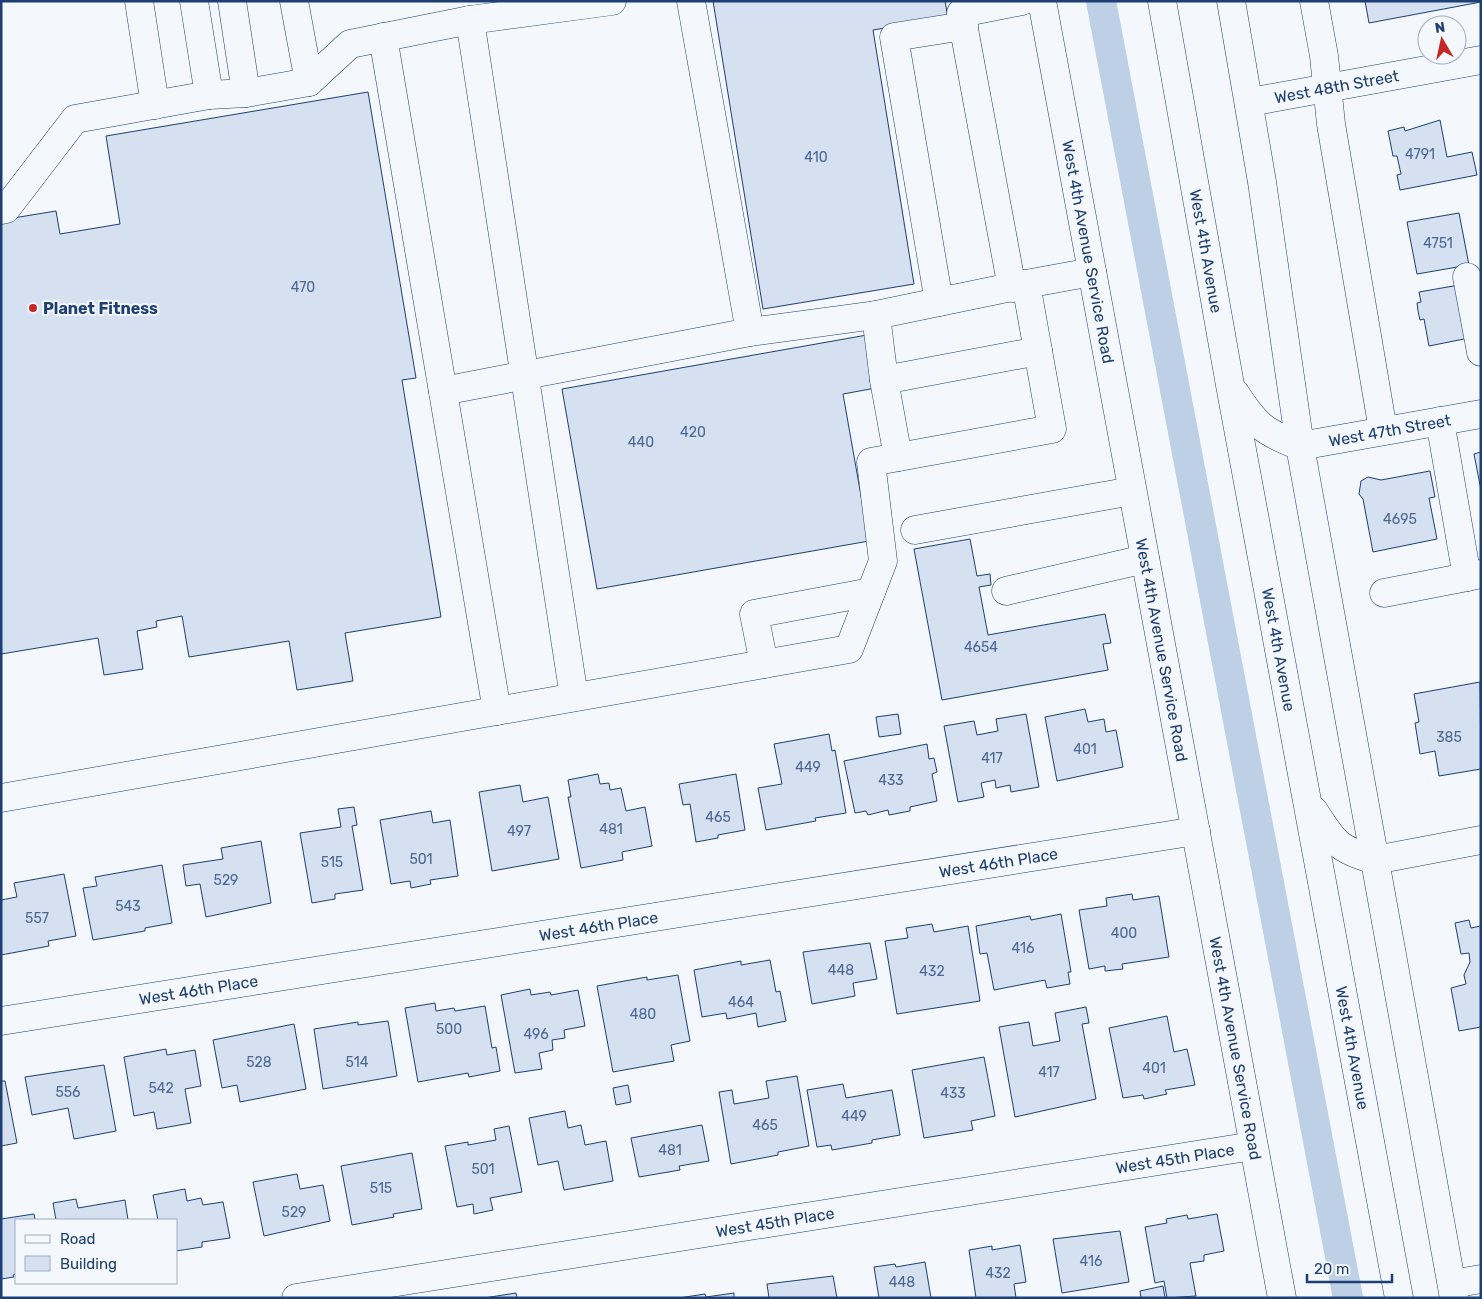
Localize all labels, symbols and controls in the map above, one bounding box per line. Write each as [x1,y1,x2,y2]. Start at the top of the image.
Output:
north arrow [1417,15,1467,65]
text: N [1434,18,1446,37]
street label: West 48th Street [1273,66,1400,107]
street label: West 4th Avenue Service Road [1058,139,1118,365]
house number: 4791 [1405,146,1435,163]
house number: 410 [804,149,828,166]
street label: West 4th Avenue [1186,188,1226,315]
house number: 4751 [1423,235,1453,252]
house number: 470 [291,279,315,296]
place label: Planet Fitness [43,299,158,318]
marker: Planet Fitness [27,302,39,314]
street label: West 47th Street [1327,411,1452,451]
house number: 420 [680,424,706,441]
house number: 440 [628,434,654,451]
house number: 4695 [1383,511,1417,528]
street label: West 4th Avenue Service Road [1132,537,1192,763]
street label: West 4th Avenue [1258,586,1299,713]
house number: 4654 [964,639,998,656]
house number: 385 [1436,729,1462,746]
house number: 401 [1073,741,1097,758]
house number: 417 [981,750,1003,767]
house number: 449 [795,759,821,776]
house number: 433 [878,772,904,789]
house number: 465 [705,809,731,826]
house number: 481 [599,821,623,838]
house number: 497 [507,823,531,840]
street label: West 46th Place [938,844,1059,882]
house number: 501 [409,851,433,868]
house number: 515 [321,854,343,871]
house number: 529 [214,872,238,889]
house number: 543 [115,898,141,915]
street label: West 46th Place [538,908,659,945]
house number: 557 [25,910,49,927]
house number: 400 [1111,925,1137,942]
street label: West 4th Avenue Service Road [1205,935,1265,1162]
house number: 416 [1012,940,1034,957]
house number: 448 [828,962,854,979]
house number: 432 [919,963,945,980]
street label: West 46th Place [138,971,259,1009]
street label: West 4th Avenue [1331,985,1373,1111]
house number: 464 [728,994,754,1011]
house number: 480 [630,1006,656,1023]
house number: 500 [436,1021,462,1038]
house number: 496 [523,1026,549,1043]
house number: 528 [246,1054,272,1071]
house number: 514 [346,1054,369,1071]
house number: 401 [1142,1060,1166,1077]
house number: 417 [1038,1064,1060,1081]
house number: 542 [148,1080,174,1097]
house number: 556 [55,1084,81,1101]
house number: 433 [940,1085,966,1102]
house number: 449 [841,1108,867,1125]
house number: 465 [752,1117,778,1134]
street label: West 45th Place [1114,1140,1236,1178]
house number: 481 [658,1142,682,1159]
house number: 501 [471,1161,495,1178]
house number: 515 [370,1180,392,1197]
house number: 529 [282,1204,306,1221]
street label: West 45th Place [714,1204,836,1241]
legend [15,1219,178,1284]
text: Road [60,1230,96,1248]
scale bar [1307,1252,1392,1284]
house number: 416 [1080,1253,1102,1270]
text: Building [60,1255,117,1273]
text: 20 m [1314,1260,1349,1278]
house number: 432 [985,1265,1011,1282]
house number: 448 [889,1274,915,1291]

